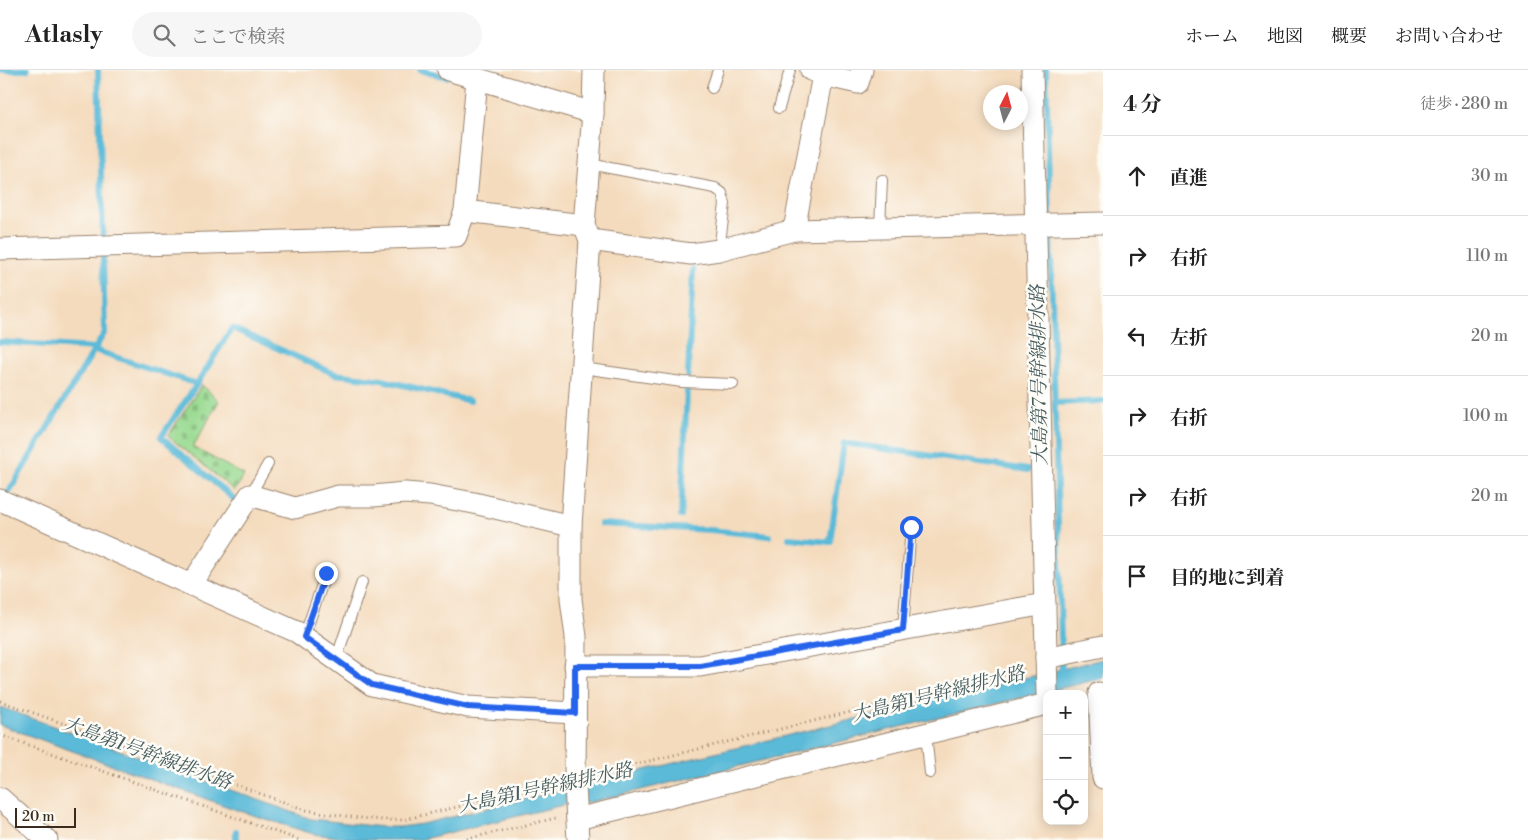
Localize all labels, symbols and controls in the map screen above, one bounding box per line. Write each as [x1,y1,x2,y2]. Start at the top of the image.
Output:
search box [132,12,482,57]
text: Atlasly [25,20,102,50]
icon: search [150,21,178,49]
text: ここで検索 [190,25,285,49]
text: ホーム [1185,25,1239,48]
text: 地図 [1267,25,1303,48]
text: 概要 [1331,25,1367,48]
text: お問い合わせ [1395,25,1503,48]
north arrow [983,85,1028,130]
text: 4 分 [1123,92,1161,118]
text: 徒歩 · 280 m [1420,94,1508,114]
icon: ahead [1123,162,1151,190]
text: 直進 [1170,166,1208,190]
text: 30 m [1471,166,1508,186]
icon: right [1123,242,1151,270]
text: 右折 [1170,246,1208,270]
text: 110 m [1466,246,1508,266]
water label: 大島第7号幹線排水路 [1025,283,1053,465]
icon: left [1123,322,1151,350]
text: 左折 [1170,326,1208,350]
text: 20 m [1471,326,1508,346]
icon: right [1123,402,1151,430]
text: 右折 [1170,406,1208,430]
text: 100 m [1463,406,1508,426]
icon: right [1123,482,1151,510]
text: 右折 [1170,486,1208,510]
text: 20 m [1471,486,1508,506]
route start [900,516,923,539]
route end [315,562,338,585]
icon: arrive [1123,562,1151,590]
text: 目的地に到着 [1170,566,1284,590]
water label: 大島第1号幹線排水路 [849,660,1029,727]
map controls [1043,690,1088,825]
button: + [1043,690,1088,735]
water label: 大島第1号幹線排水路 [59,711,237,795]
button: − [1043,735,1088,780]
water label: 大島第1号幹線排水路 [456,757,636,818]
button: locate [1043,780,1088,825]
scale bar [15,805,76,828]
text: 20 m [22,808,54,826]

